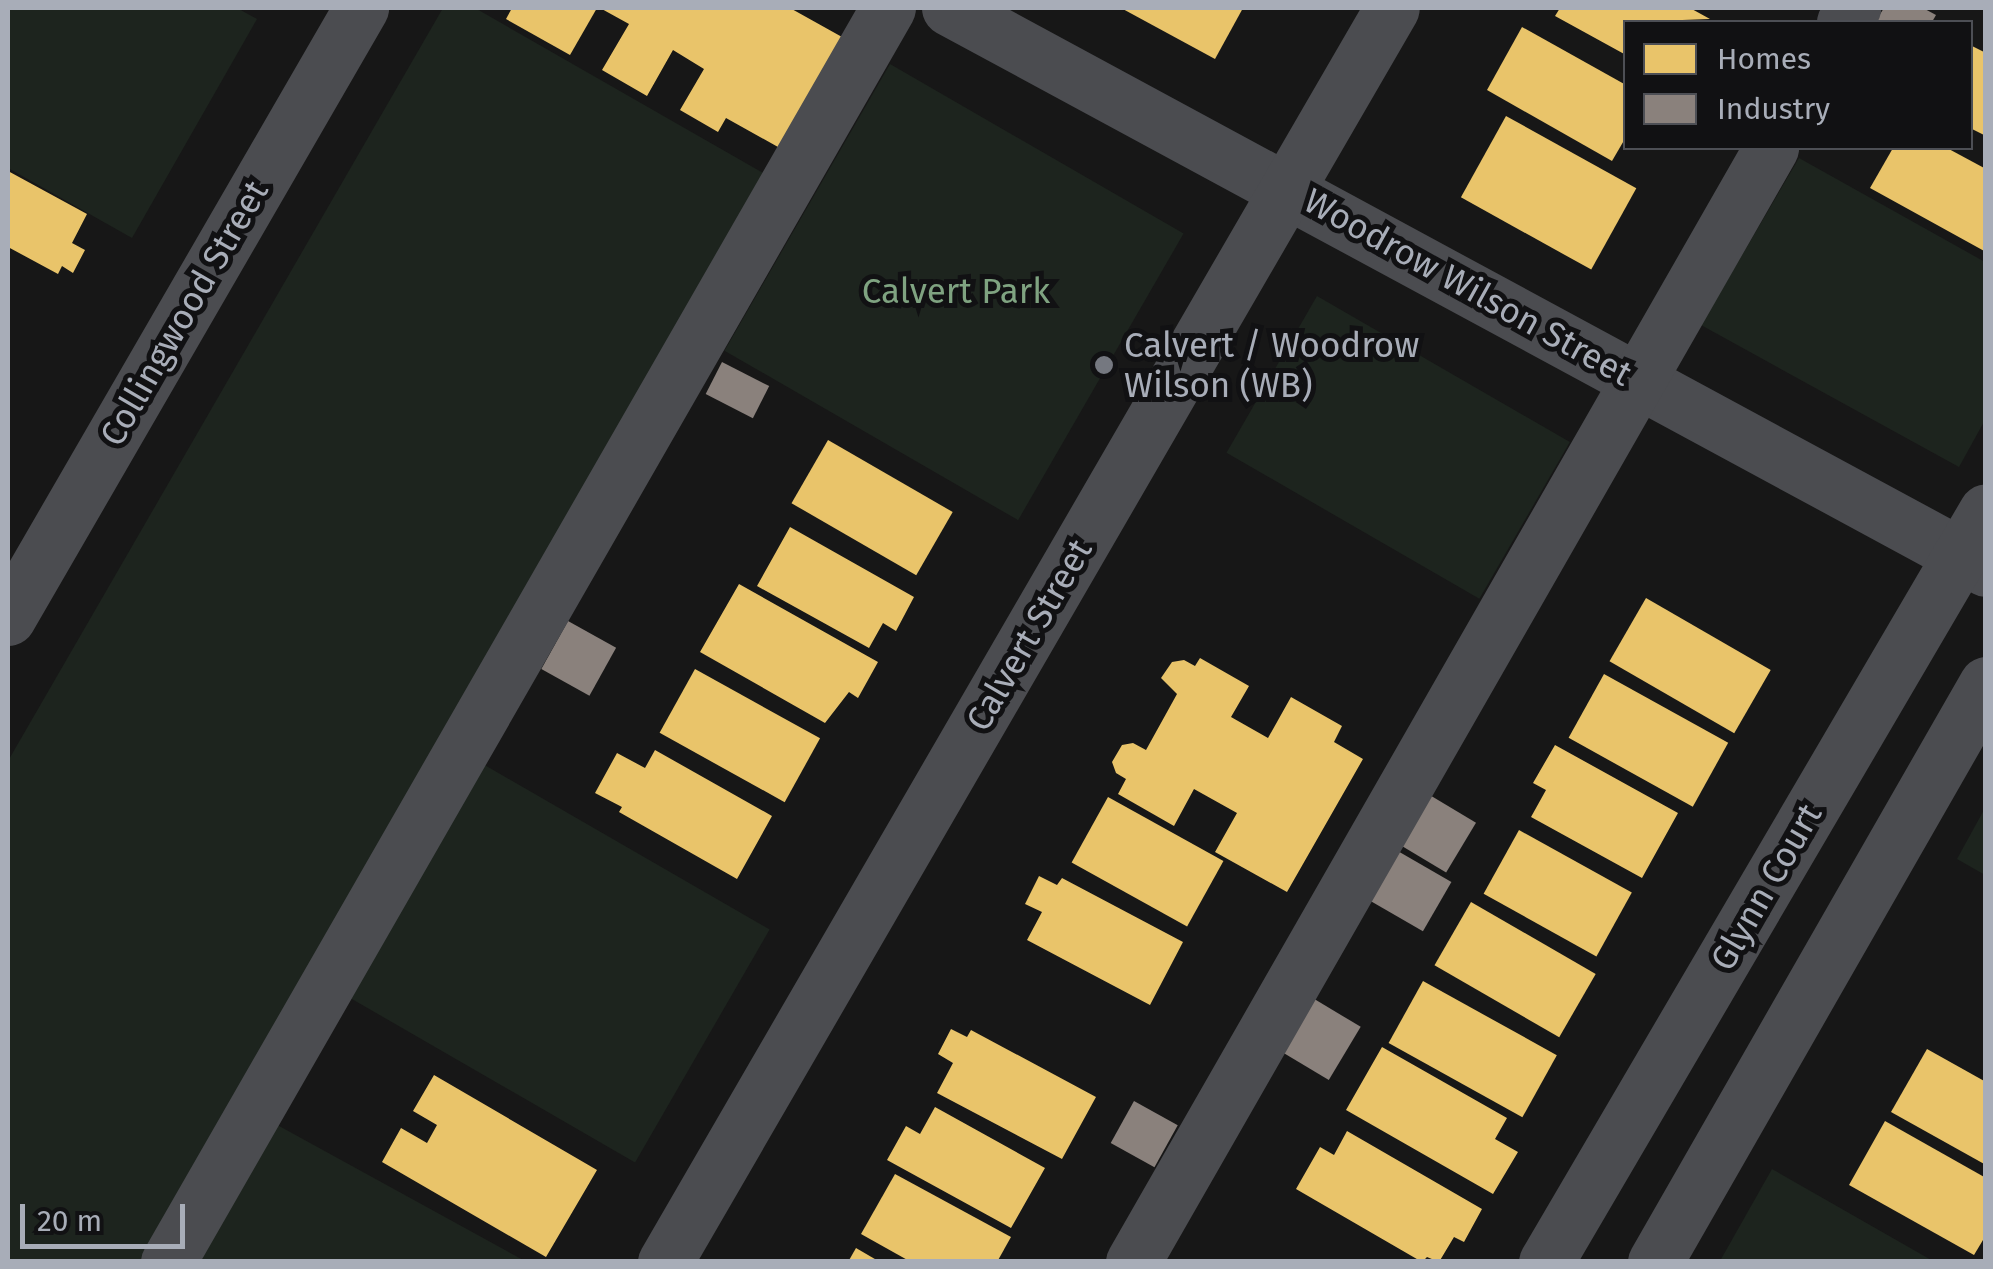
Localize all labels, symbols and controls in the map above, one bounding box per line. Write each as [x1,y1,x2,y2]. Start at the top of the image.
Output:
legend [1623,20,1973,150]
text: Homes [1717,41,1811,77]
text: Industry [1717,91,1830,127]
street label: Collingwood Street [91,173,277,453]
street label: Woodrow Wilson Street [1297,179,1639,395]
park label: Calvert Park [862,270,1050,312]
place label: Calvert / Woodrow Wilson (WB) [1124,324,1419,406]
marker: Calvert / Woodrow Wilson (WB) [1093,354,1115,376]
street label: Calvert Street [957,532,1101,738]
street label: Glynn Court [1701,796,1831,978]
scale bar [25,1184,190,1246]
text: 20 m [37,1203,102,1239]

